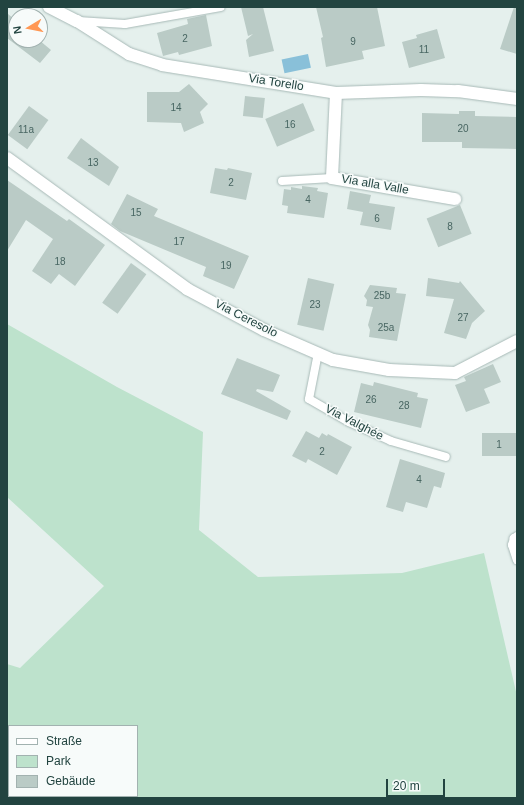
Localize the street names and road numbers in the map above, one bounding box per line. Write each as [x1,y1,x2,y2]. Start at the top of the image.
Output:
street label: Via Torello [247,72,305,94]
street label: Via alla Valle [340,172,410,198]
street label: Via Ceresolo [212,297,280,341]
street label: Via Valghée [322,402,386,444]

